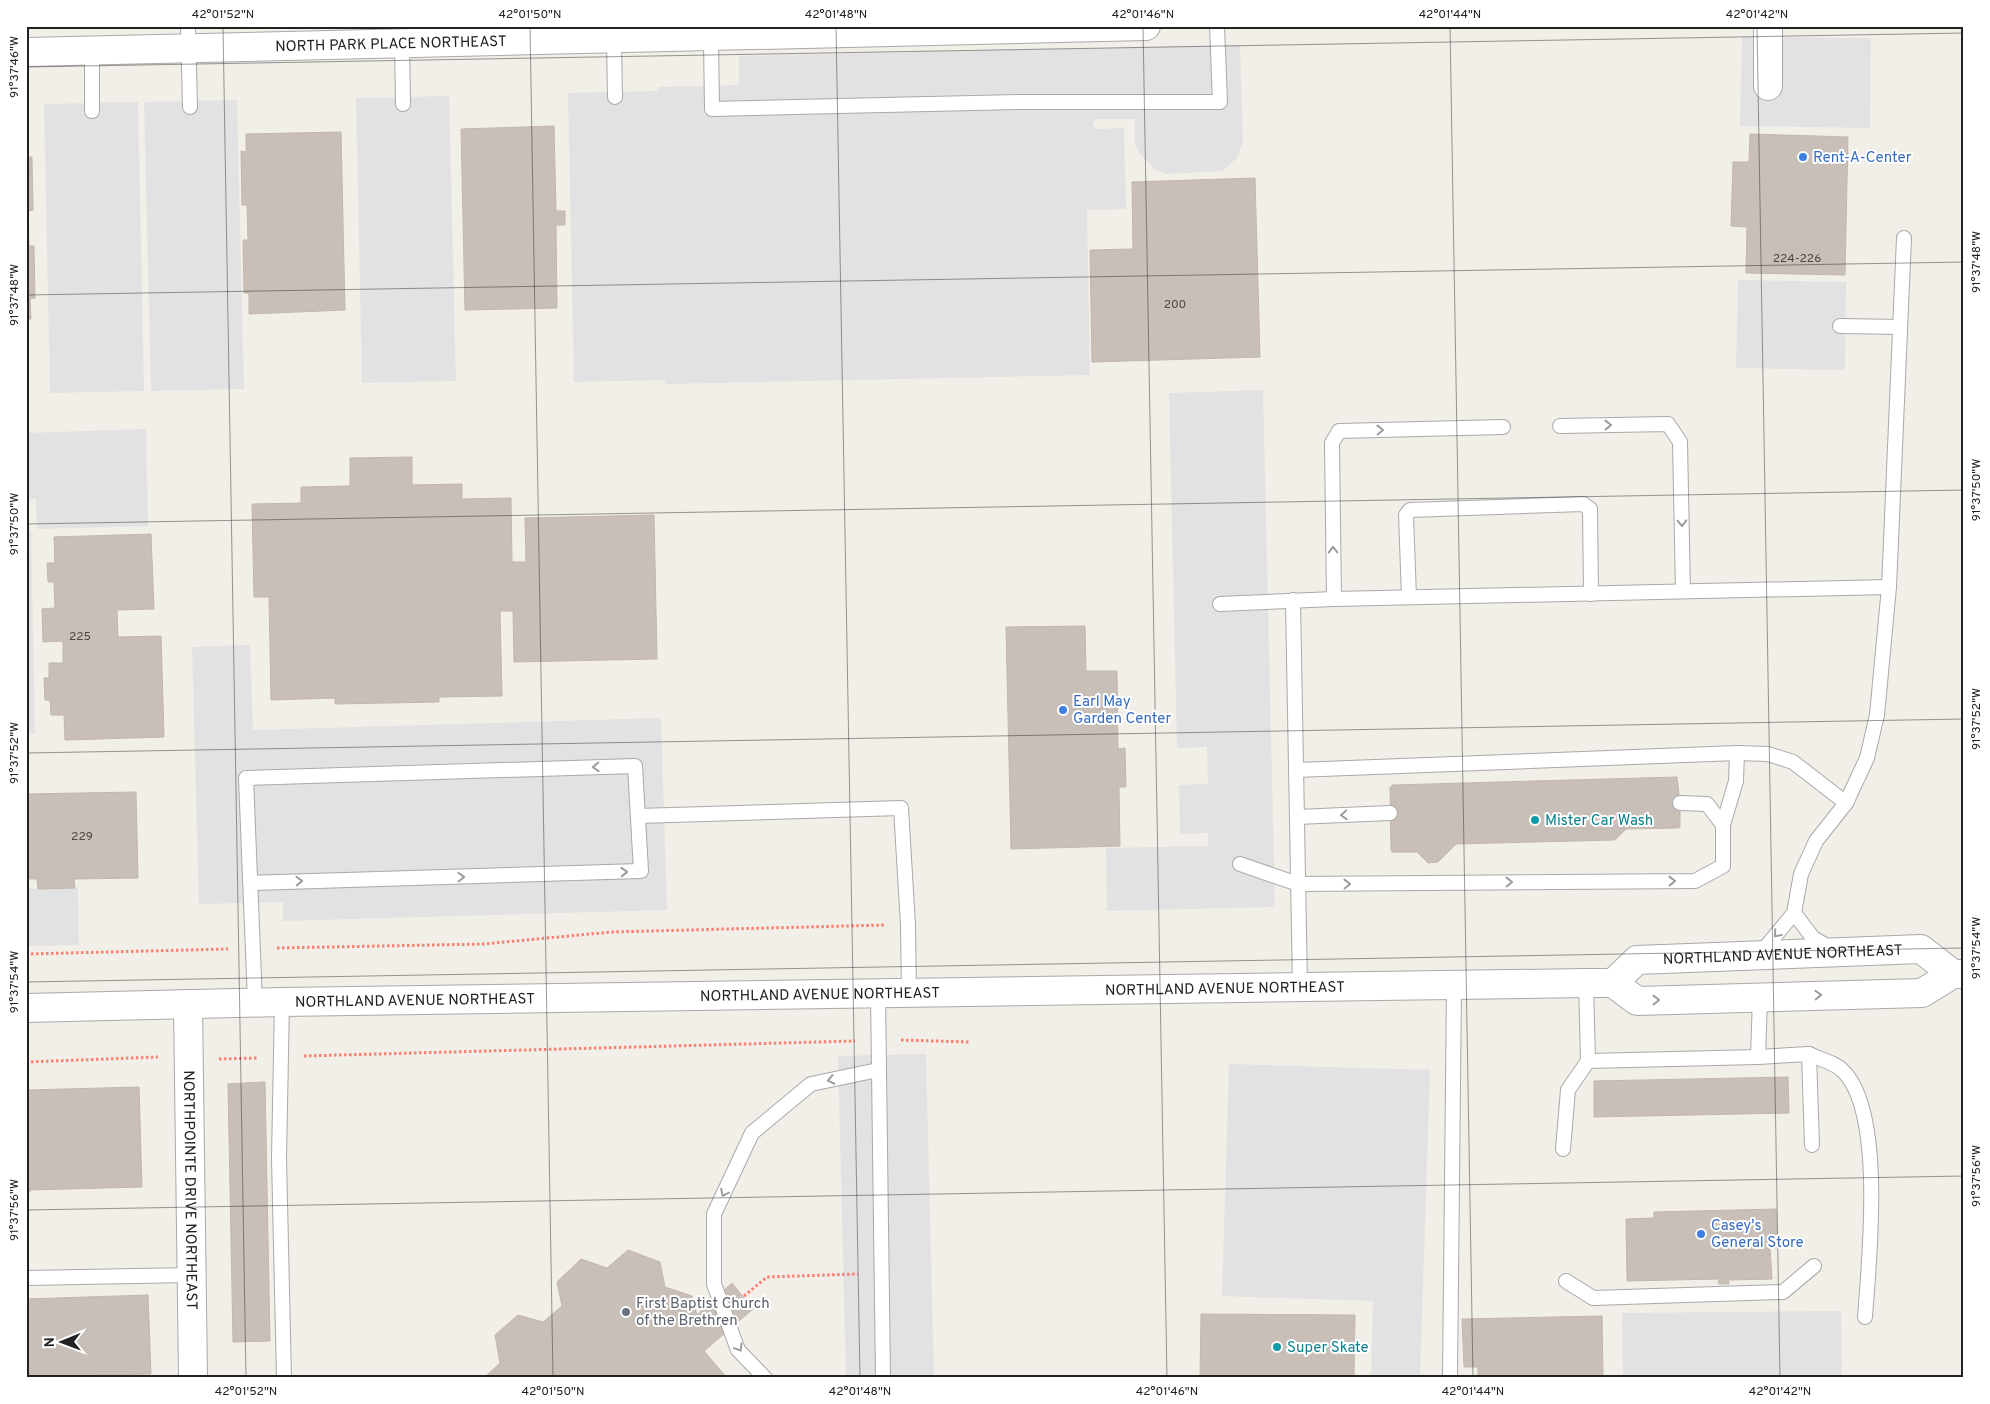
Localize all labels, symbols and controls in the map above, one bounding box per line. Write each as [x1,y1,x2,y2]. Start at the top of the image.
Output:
text: 42°01'52"N [192,7,254,23]
text: 42°01'50"N [499,7,561,23]
text: 42°01'48"N [805,7,867,23]
text: 42°01'46"N [1112,7,1174,23]
text: 42°01'44"N [1419,7,1481,23]
text: 42°01'42"N [1726,7,1788,23]
street label: NORTH PARK PLACE NORTHEAST [275,33,507,57]
text: 91°37'46"W [7,36,23,98]
place label: Rent-A-Center [1813,149,1912,168]
marker: Rent-A-Center [1797,151,1809,163]
text: 91°37'48"W [1969,231,1985,293]
house number: 224-226 [1773,251,1821,267]
text: 91°37'48"W [7,264,23,326]
house number: 200 [1164,297,1186,313]
one-way arrow [1604,420,1612,430]
one-way arrow [1376,425,1384,435]
text: 91°37'50"W [1969,459,1985,521]
text: 91°37'50"W [7,493,23,555]
one-way arrow [1676,519,1687,527]
one-way arrow [1328,546,1338,554]
house number: 225 [69,629,91,645]
text: 91°37'52"W [1969,688,1985,750]
place label: Earl May Garden Center [1073,693,1171,729]
marker: Earl May Garden Center [1057,704,1069,716]
text: 91°37'52"W [7,722,23,784]
one-way arrow [592,762,600,772]
one-way arrow [1339,810,1347,821]
place label: Mister Car Wash [1545,812,1653,831]
marker: Mister Car Wash [1529,814,1541,826]
house number: 229 [71,829,93,845]
one-way arrow [620,867,628,877]
one-way arrow [457,871,465,882]
one-way arrow [295,876,303,887]
one-way arrow [1668,876,1676,886]
one-way arrow [1506,877,1514,887]
one-way arrow [1344,879,1351,889]
text: 91°37'54"W [1969,917,1985,979]
one-way arrow [1774,928,1782,937]
street label: NORTHLAND AVENUE NORTHEAST [1662,942,1903,970]
text: 91°37'54"W [7,951,23,1013]
street label: NORTHLAND AVENUE NORTHEAST [1105,979,1345,1001]
street label: NORTHLAND AVENUE NORTHEAST [700,984,940,1007]
street label: NORTHLAND AVENUE NORTHEAST [295,990,535,1013]
one-way arrow [1814,990,1822,1001]
one-way arrow [1652,995,1660,1006]
street label: NORTHPOINTE DRIVE NORTHEAST [178,1070,200,1310]
one-way arrow [826,1074,835,1085]
text: 91°37'56"W [1969,1145,1985,1207]
text: 91°37'56"W [7,1179,23,1241]
one-way arrow [720,1188,730,1197]
place label: Casey's General Store [1711,1217,1804,1253]
marker: Casey's General Store [1695,1228,1707,1240]
place label: First Baptist Church of the Brethren [636,1295,770,1331]
marker: First Baptist Church of the Brethren [620,1306,632,1318]
north arrow [38,1316,88,1366]
text: N [42,1337,59,1347]
place label: Super Skate [1287,1339,1369,1358]
marker: Super Skate [1271,1341,1283,1353]
one-way arrow [733,1342,743,1351]
text: 42°01'52"N [215,1384,277,1400]
text: 42°01'50"N [522,1384,584,1400]
text: 42°01'48"N [829,1384,891,1400]
text: 42°01'46"N [1136,1384,1198,1400]
text: 42°01'44"N [1442,1384,1504,1400]
text: 42°01'42"N [1749,1384,1811,1400]

